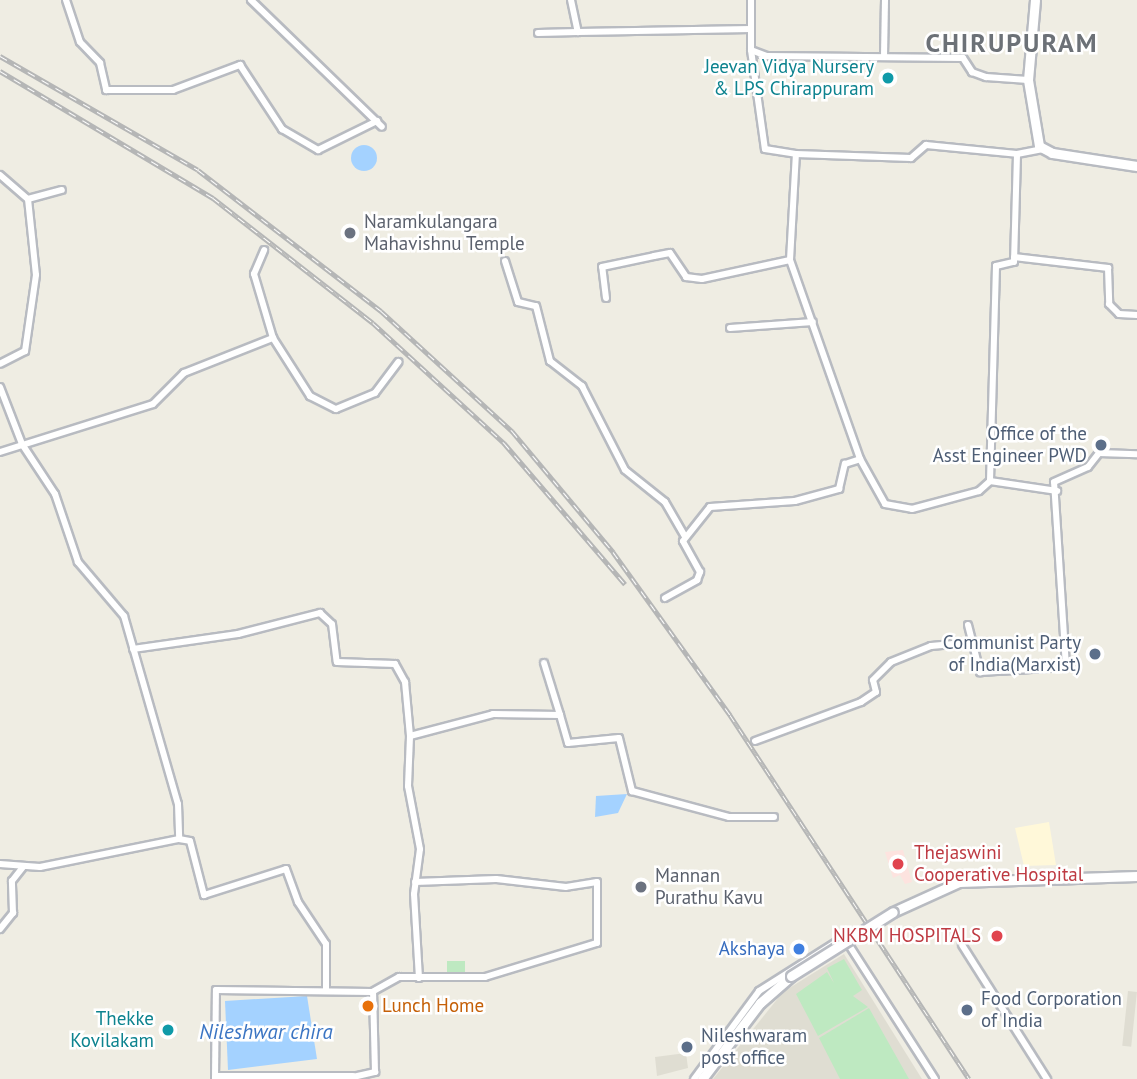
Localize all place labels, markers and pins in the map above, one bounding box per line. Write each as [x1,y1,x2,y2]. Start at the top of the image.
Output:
place label: Jeevan Vidya Nursery & LPS Chirappuram [704,56,874,100]
marker: Jeevan Vidya Nursery & LPS Chirappuram [880,70,896,86]
place label: Naramkulangara Mahavishnu Temple [364,211,525,255]
marker: Naramkulangara Mahavishnu Temple [342,225,358,241]
place label: Office of the Asst Engineer PWD [933,423,1087,467]
marker: Office of the Asst Engineer PWD [1093,437,1109,453]
place label: Communist Party of India(Marxist) [943,632,1081,676]
marker: Communist Party of India(Marxist) [1087,646,1103,662]
place label: Thejaswini Cooperative Hospital [914,842,1083,886]
marker: Thejaswini Cooperative Hospital [888,854,908,874]
place label: Mannan Purathu Kavu [655,865,763,909]
marker: Mannan Purathu Kavu [633,879,649,895]
place label: NKBM HOSPITALS [833,925,981,947]
marker: NKBM HOSPITALS [987,926,1007,946]
place label: Akshaya [719,938,785,960]
marker: Akshaya [791,941,807,957]
place label: Food Corporation of India [981,988,1122,1032]
place label: Lunch Home [382,995,484,1017]
marker: Lunch Home [360,998,376,1014]
marker: Food Corporation of India [959,1002,975,1018]
place label: Thekke Kovilakam [70,1008,154,1052]
marker: Thekke Kovilakam [160,1022,176,1038]
place label: Nileshwaram post office [701,1025,807,1069]
marker: Nileshwaram post office [679,1039,695,1055]

